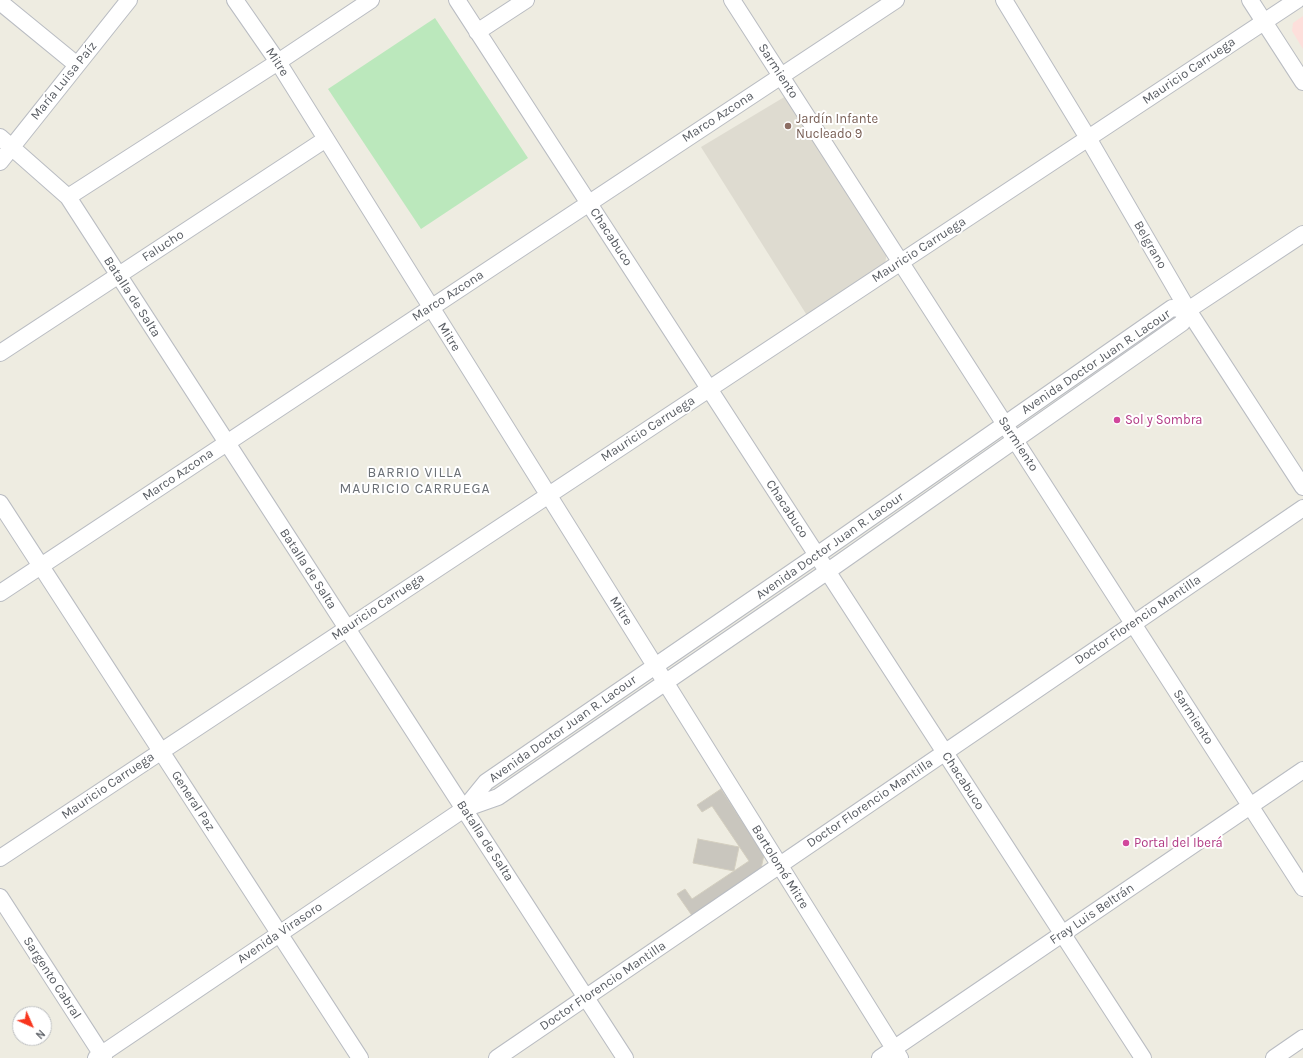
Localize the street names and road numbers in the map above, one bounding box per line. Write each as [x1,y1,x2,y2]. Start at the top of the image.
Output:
street label: Mauricio Carruega [1139,34,1239,108]
street label: María Luisa Paíz [28,39,100,123]
street label: Sarmiento [755,41,801,101]
street label: Mitre [262,45,292,79]
street label: Marco Azcona [679,88,757,146]
street label: Chacabuco [586,205,636,269]
street label: Mauricio Carruega [869,214,969,286]
street label: Belgrano [1130,218,1170,272]
street label: Falucho [139,227,187,265]
street label: Batalla de Salta [100,254,164,340]
street label: Marco Azcona [409,267,487,325]
street label: Avenida Doctor Juan R. Lacour [1019,306,1173,418]
street label: Mitre [434,320,464,354]
street label: Mauricio Carruega [598,393,698,465]
street label: Sarmiento [995,414,1041,474]
street label: Marco Azcona [140,446,216,504]
street label: Chacabuco [762,477,812,541]
street label: Avenida Doctor Juan R. Lacour [753,489,907,603]
street label: Batalla de Salta [276,526,340,612]
street label: Mauricio Carruega [328,570,428,644]
street label: Doctor Florencio Mantilla [1072,572,1204,668]
street label: Mitre [606,594,636,628]
street label: Avenida Doctor Juan R. Lacour [486,672,640,786]
street label: Sarmiento [1170,687,1216,747]
street label: Mauricio Carruega [58,749,158,823]
street label: Chacabuco [938,749,988,813]
street label: Doctor Florencio Mantilla [804,755,936,851]
street label: General Paz [168,768,218,834]
street label: Batalla de Salta [453,798,517,884]
street label: Bartolomé Mitre [748,822,812,912]
street label: Fray Luis Beltrán [1047,880,1137,948]
street label: Avenida Virasoro [235,899,325,967]
street label: Sargento Cabral [20,934,84,1022]
street label: Doctor Florencio Mantilla [537,938,669,1034]

